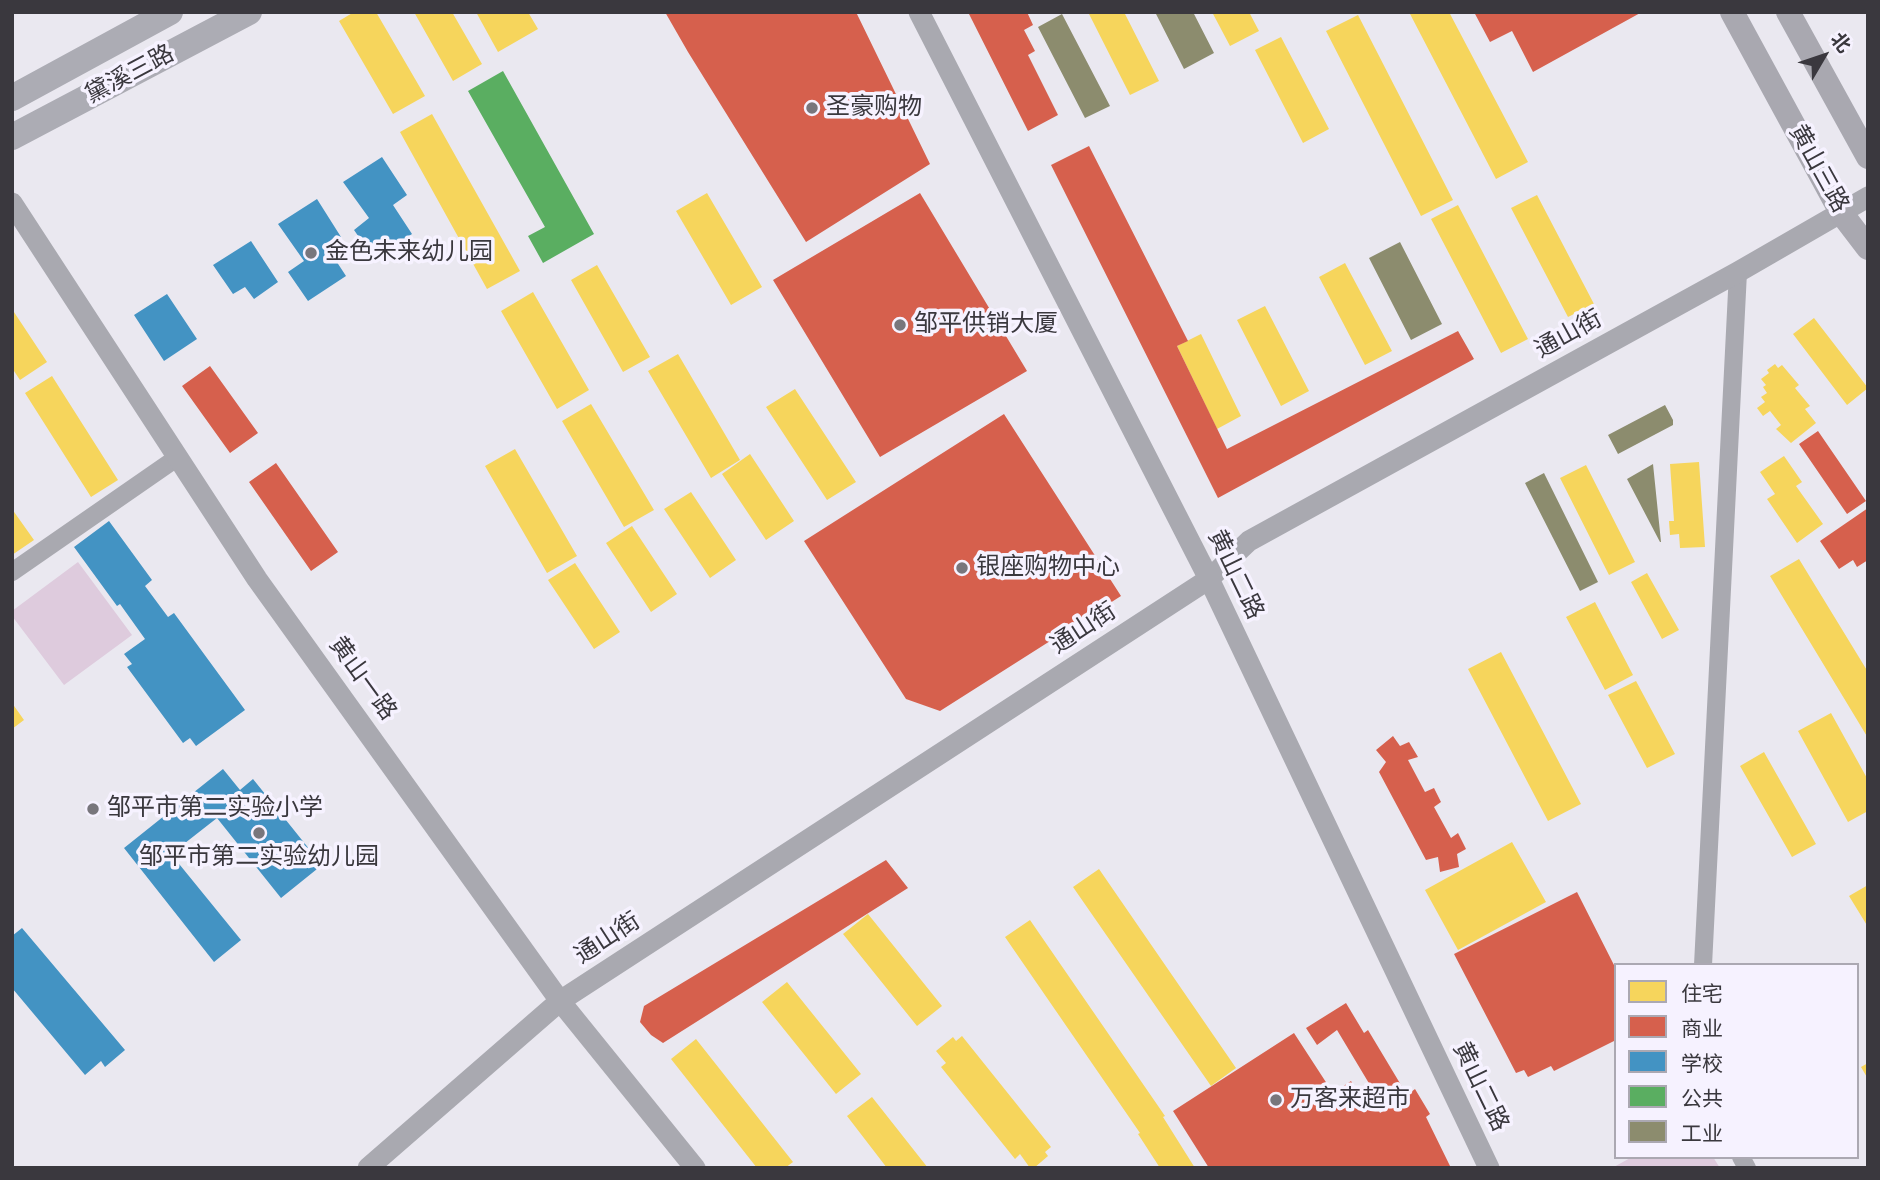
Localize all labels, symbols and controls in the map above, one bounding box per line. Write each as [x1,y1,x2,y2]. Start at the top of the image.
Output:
north arrow [1789,21,1859,91]
text: 北 [1826,28,1855,57]
street label: 黛溪三路 [81,40,179,110]
place label: 圣豪购物 [826,94,922,122]
marker: 圣豪购物 [804,100,820,116]
street label: 黄山三路 [1782,120,1854,218]
place label: 金色未来幼儿园 [325,239,493,267]
marker: 金色未来幼儿园 [303,245,319,261]
street label: 通山街 [1531,305,1607,365]
place label: 邹平供销大厦 [914,311,1058,339]
marker: 邹平供销大厦 [892,317,908,333]
street label: 黄山二路 [1201,526,1269,624]
place label: 银座购物中心 [976,554,1120,582]
marker: 银座购物中心 [954,560,970,576]
street label: 通山街 [1046,597,1122,661]
street label: 黄山一路 [322,632,402,726]
place label: 邹平市第二实验小学 [107,795,323,823]
marker: 邹平市第二实验小学 [85,801,101,817]
marker: 邹平市第二实验幼儿园 [251,825,267,841]
place label: 邹平市第二实验幼儿园 [139,844,379,872]
street label: 通山街 [570,907,646,971]
legend [1614,963,1859,1159]
text: 住宅 [1681,982,1723,1007]
text: 商业 [1681,1017,1723,1042]
street label: 黄山二路 [1446,1038,1514,1136]
text: 学校 [1681,1052,1723,1077]
place label: 万客来超市 [1290,1086,1410,1114]
text: 公共 [1681,1087,1723,1112]
marker: 万客来超市 [1268,1092,1284,1108]
text: 工业 [1681,1122,1723,1147]

